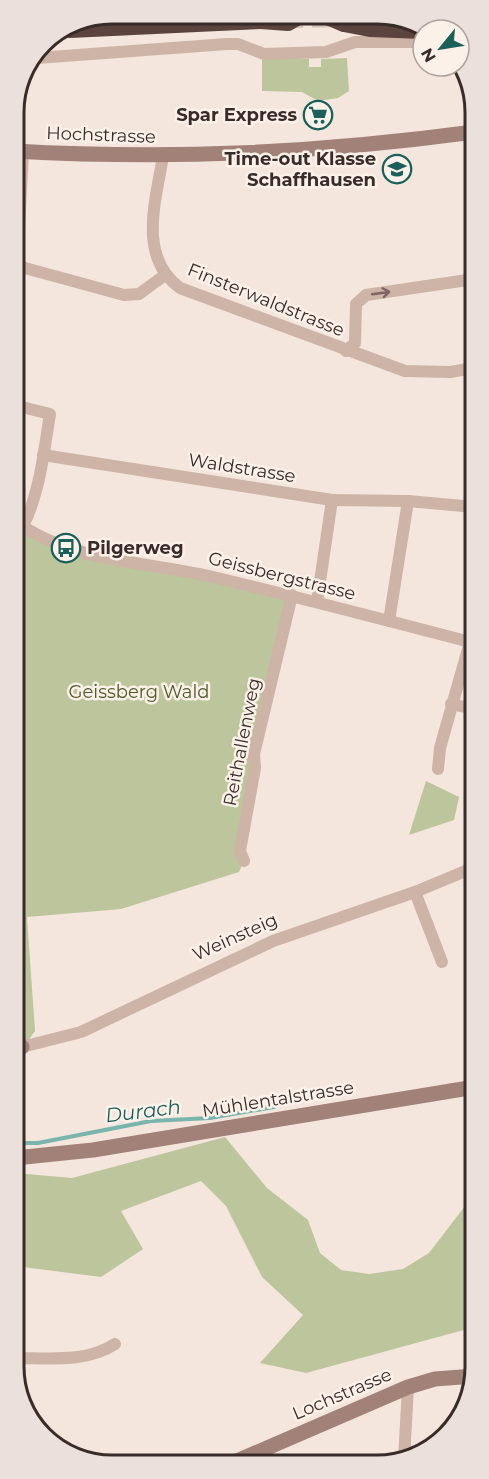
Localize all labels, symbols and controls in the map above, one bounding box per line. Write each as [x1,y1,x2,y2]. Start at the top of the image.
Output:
north arrow [411,18,471,78]
text: N [417,45,440,66]
supermarket icon: Spar Express [302,99,334,131]
place label: Spar Express [176,104,297,126]
street label: Hochstrasse [46,122,156,148]
place label: Time-out Klasse Schaffhausen [224,148,376,191]
school or university icon: Time-out Klasse Schaffhausen [381,153,413,185]
street label: Finsterwaldstrasse [184,258,348,342]
one-way arrow [370,288,390,299]
street label: Waldstrasse [187,449,297,487]
bus stop icon: Pilgerweg [50,532,82,564]
place label: Pilgerweg [87,537,184,559]
street label: Geissbergstrasse [206,547,358,605]
street label: Reithallenweg [219,676,265,808]
park label: Geissberg Wald [69,681,209,703]
street label: Weinsteig [189,909,281,965]
street label: Mühlentalstrasse [201,1076,356,1122]
water label: Durach [104,1094,182,1128]
street label: Lochstrasse [289,1363,395,1425]

